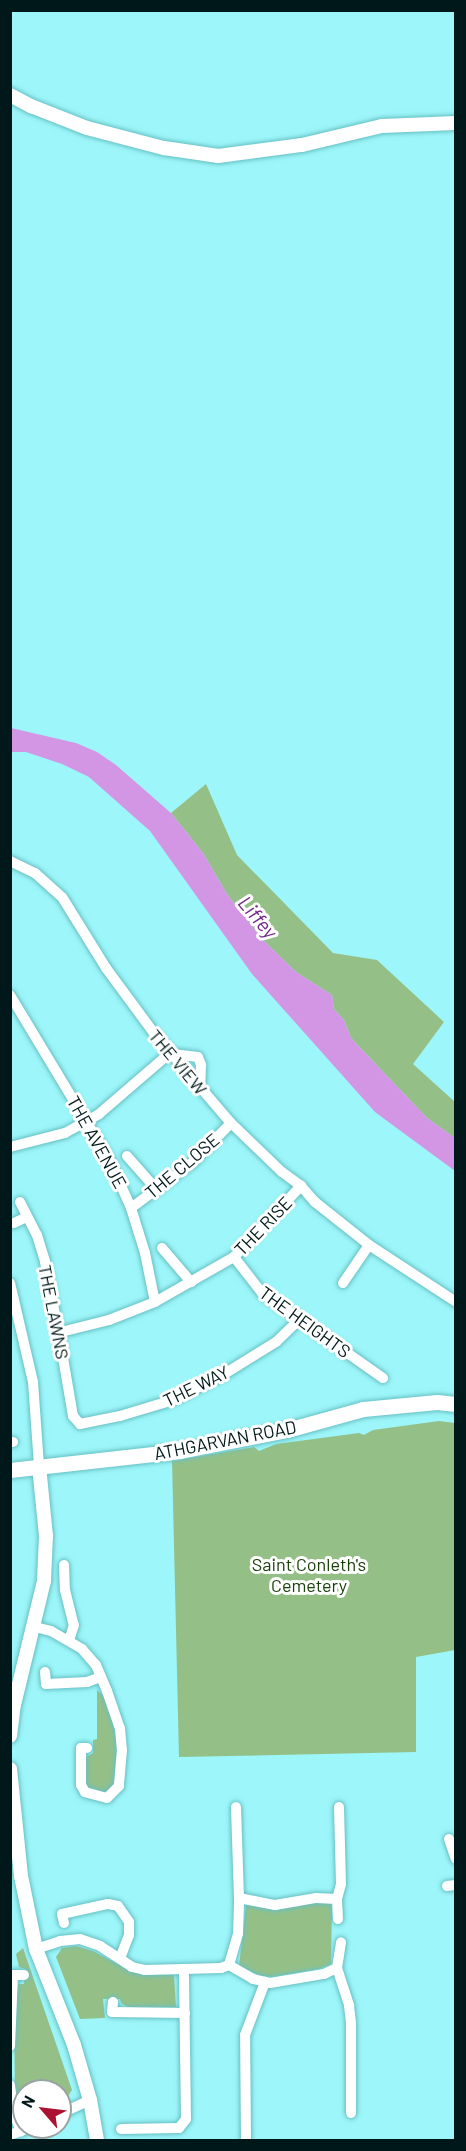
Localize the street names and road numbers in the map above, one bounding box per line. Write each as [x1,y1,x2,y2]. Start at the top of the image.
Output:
street label: THE VIEW [144,1025,212,1099]
street label: THE AVENUE [63,1092,131,1192]
street label: THE CLOSE [141,1129,223,1203]
street label: THE RISE [230,1192,296,1260]
street label: THE LAWNS [34,1263,74,1361]
street label: THE HEIGHTS [255,1282,355,1362]
street label: THE WAY [160,1361,232,1411]
street label: ATHGARVAN ROAD [152,1416,298,1464]

